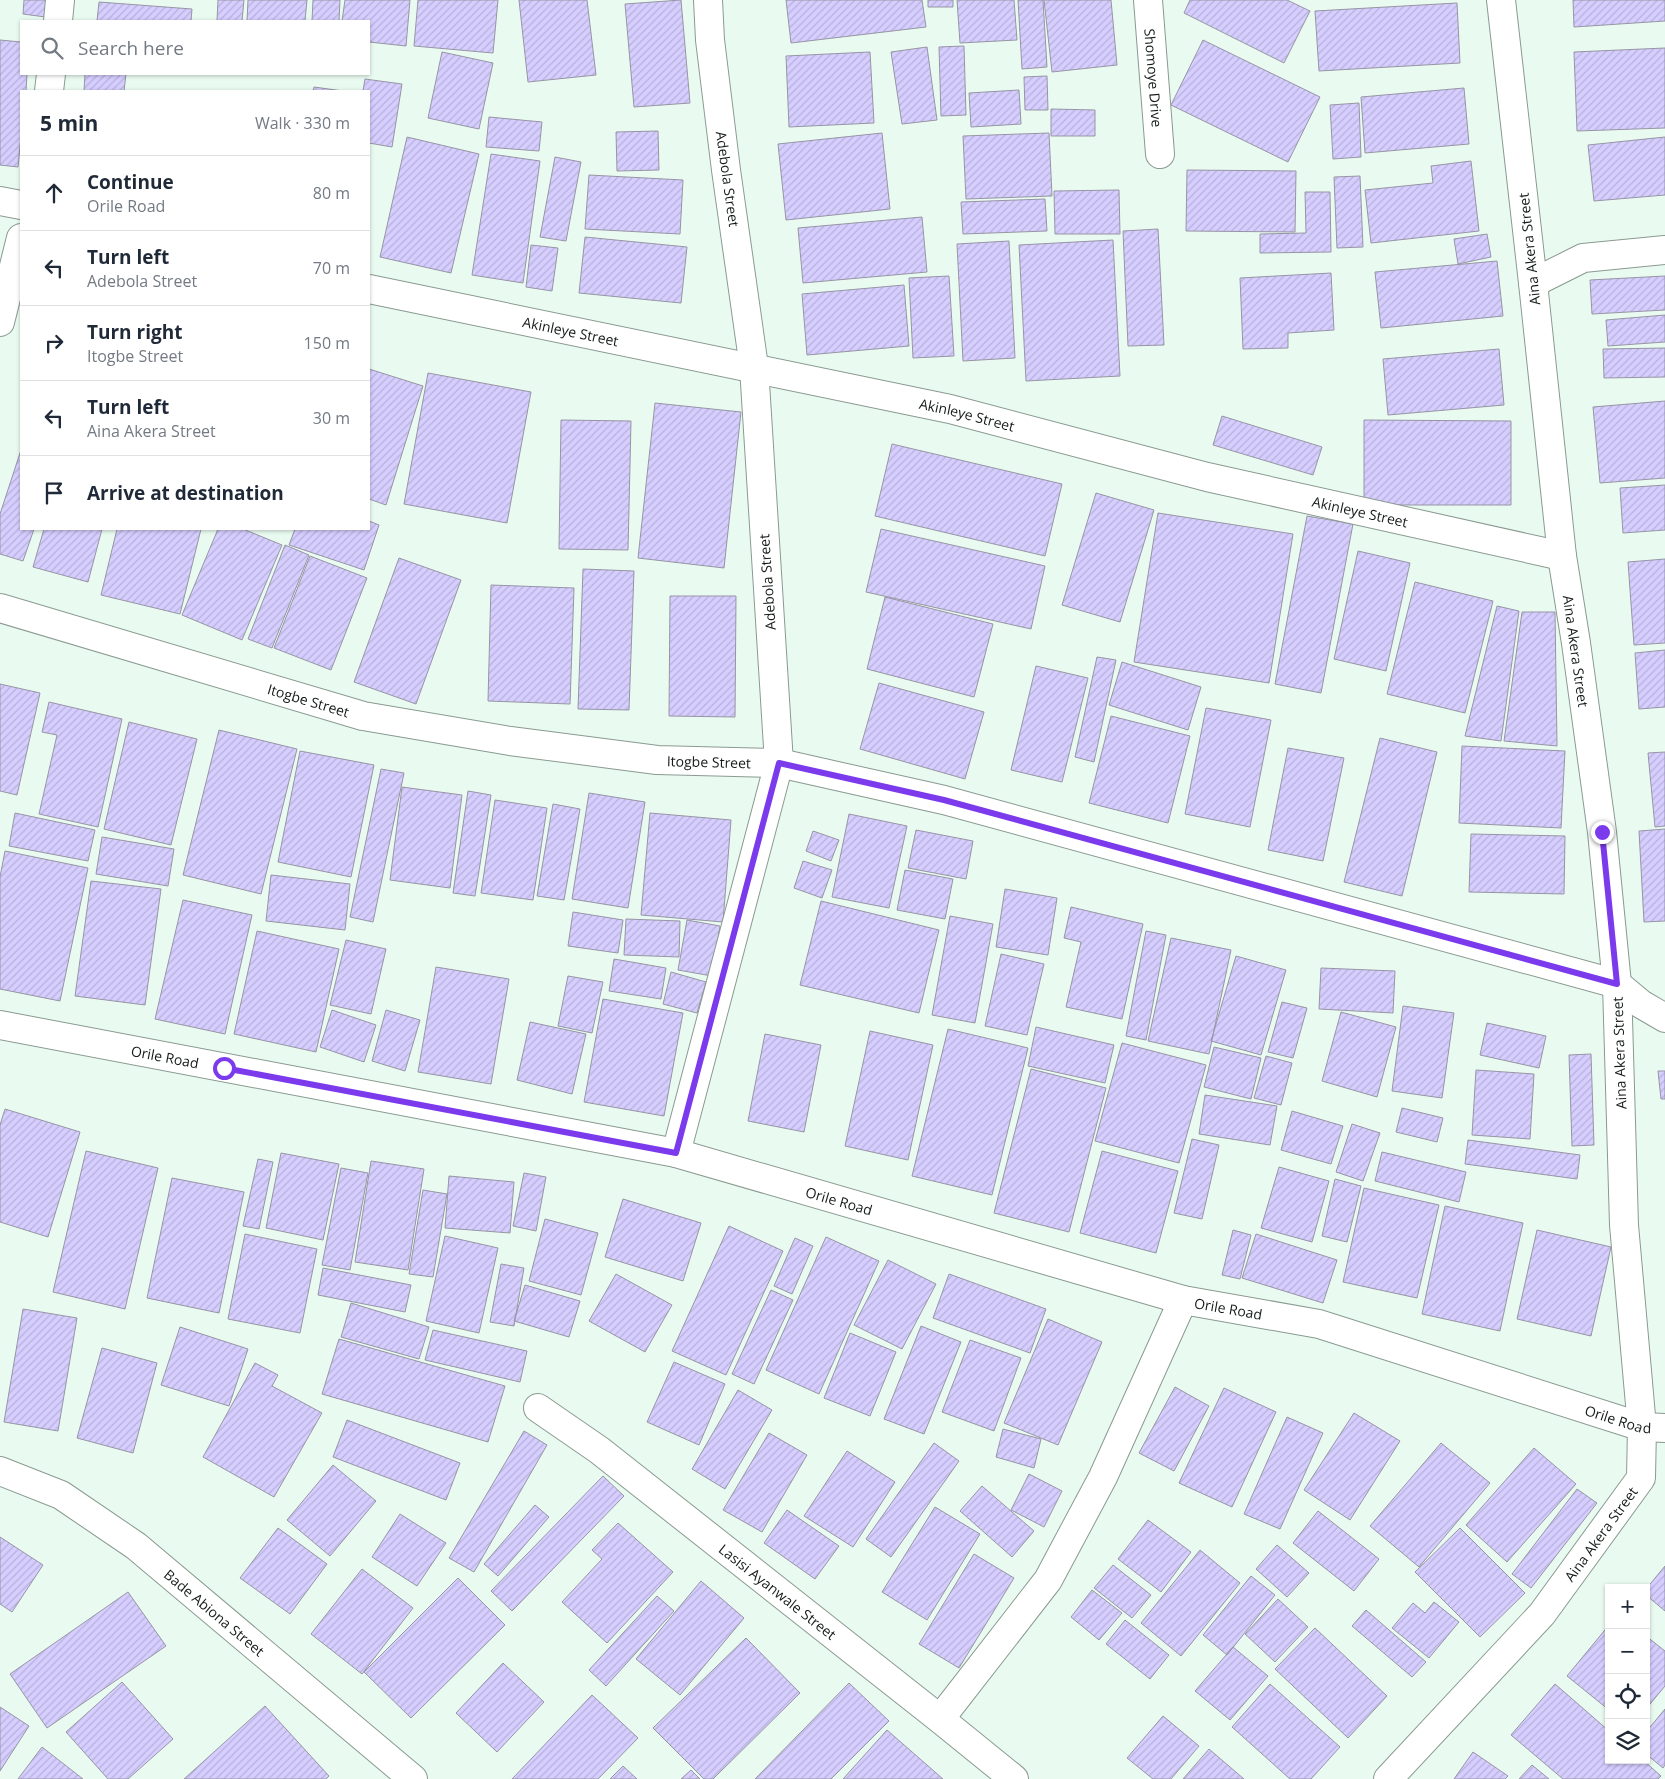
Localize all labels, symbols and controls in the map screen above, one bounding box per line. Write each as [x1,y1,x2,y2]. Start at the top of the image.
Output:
search box [20,20,370,75]
street label: Shomoye Drive [1141,28,1167,128]
icon: search [38,34,66,62]
text: Search here [78,35,184,61]
text: 5 min [40,109,98,137]
text: Walk · 330 m [255,112,350,134]
street label: Adebola Street [712,130,744,228]
text: Continue [87,169,174,195]
icon: ahead [40,179,68,207]
text: 80 m [313,182,350,204]
street label: Aina Akera Street [1514,192,1544,306]
text: Orile Road [87,195,165,217]
text: Turn left [87,244,169,270]
icon: left [40,254,68,282]
text: 70 m [313,257,350,279]
text: Adebola Street [87,270,197,292]
street label: Akinleye Street [521,312,620,350]
text: Turn right [87,319,182,345]
icon: right [40,329,68,357]
text: 150 m [304,332,350,354]
text: Itogbe Street [87,345,183,367]
street label: Akinleye Street [918,393,1017,435]
text: Turn left [87,394,169,420]
icon: left [40,404,68,432]
text: 30 m [313,407,350,429]
text: Aina Akera Street [87,420,216,442]
icon: arrive [40,479,68,507]
text: Arrive at destination [87,480,284,506]
street label: Akinleye Street [1311,491,1410,531]
street label: Adebola Street [754,533,780,631]
street label: Aina Akera Street [1559,594,1593,708]
street label: Itogbe Street [266,679,352,721]
street label: Itogbe Street [667,751,751,772]
route end [1591,821,1614,844]
street label: Aina Akera Street [1608,996,1630,1110]
street label: Orile Road [130,1041,201,1072]
route start [213,1057,236,1080]
street label: Orile Road [804,1182,875,1219]
street label: Orile Road [1193,1293,1264,1323]
street label: Orile Road [1583,1400,1652,1437]
street label: Aina Akera Street [1560,1483,1641,1585]
street label: Lasisi Ayanwale Street [715,1539,840,1643]
street label: Bade Abiona Street [160,1564,269,1660]
map controls [1605,1584,1650,1764]
button: + [1605,1584,1650,1629]
button: − [1605,1629,1650,1674]
button: locate [1605,1674,1650,1719]
button: layers [1605,1719,1650,1764]

